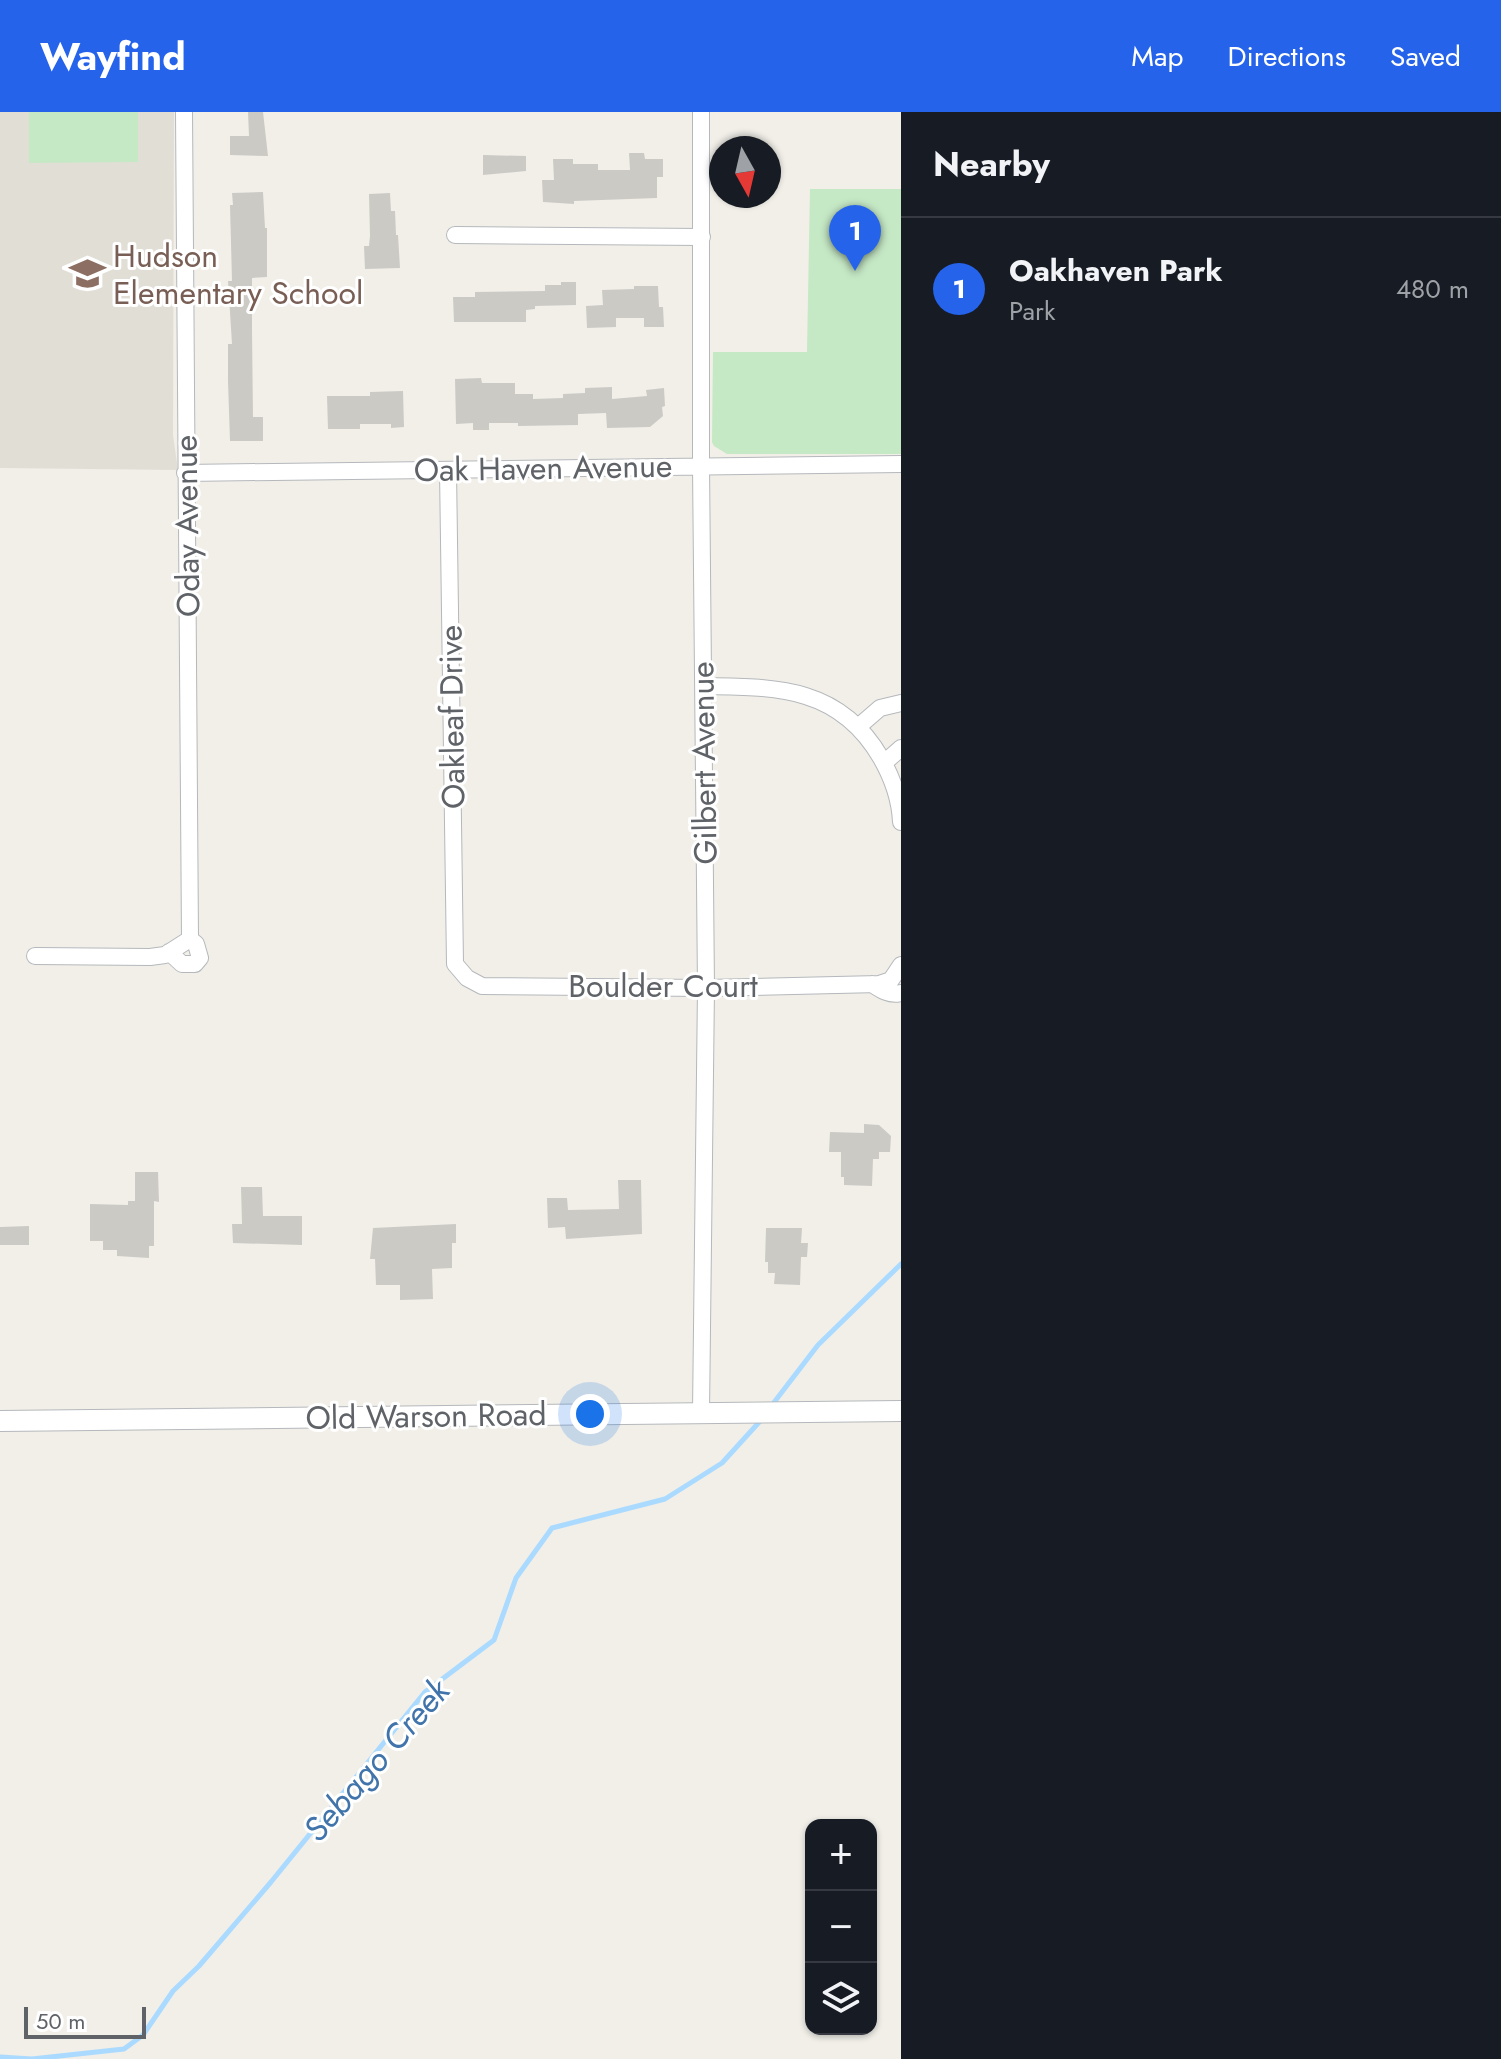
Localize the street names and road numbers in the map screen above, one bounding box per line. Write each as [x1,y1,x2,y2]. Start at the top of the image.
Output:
street label: Oday Avenue [162,435,212,617]
street label: Oak Haven Avenue [413,443,673,493]
street label: Oakleaf Drive [427,625,477,809]
street label: Gilbert Avenue [679,661,729,865]
street label: Boulder Court [568,963,758,1009]
street label: Old Warson Road [305,1391,547,1441]

